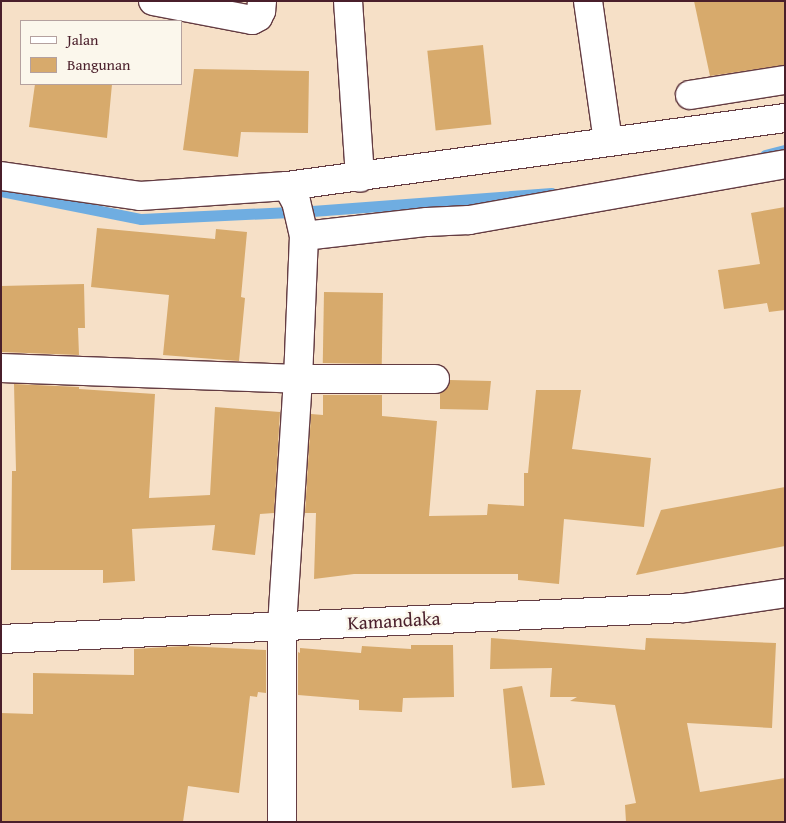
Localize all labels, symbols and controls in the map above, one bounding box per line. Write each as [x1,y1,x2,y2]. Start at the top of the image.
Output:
legend [20,20,182,85]
text: Jalan [67,29,99,50]
text: Bangunan [67,54,131,75]
street label: Kamandaka [347,607,441,635]

